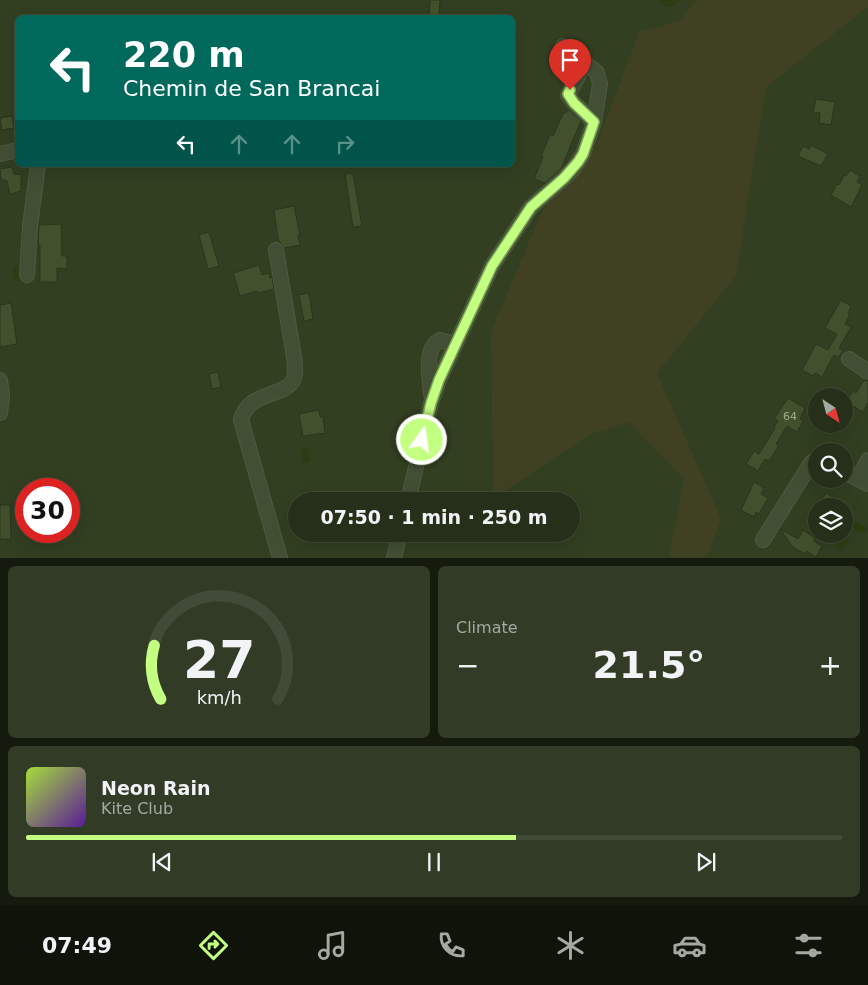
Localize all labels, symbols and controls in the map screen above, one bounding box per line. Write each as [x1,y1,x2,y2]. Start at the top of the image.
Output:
icon: left [40,35,105,100]
text: 220 m [123,35,245,75]
pin [549,39,591,90]
icon: arrive [556,46,584,74]
text: Chemin de San Brancai [123,76,380,101]
icon: left [172,130,200,158]
icon: ahead [225,130,253,158]
icon: ahead [278,130,306,158]
icon: right [331,130,359,158]
north arrow [808,388,852,432]
map controls [808,388,853,543]
house number: 64 [783,410,797,423]
position arrow [395,413,447,465]
button: search [808,443,853,488]
speed limit sign: 30 [15,478,80,543]
button: layers [808,498,853,543]
text: 07:50 · 1 min · 250 m [320,506,548,528]
text: Climate [456,618,518,637]
text: 27 [183,630,255,690]
text: 21.5° [593,643,705,687]
text: − [456,649,479,682]
text: + [819,649,842,682]
text: km/h [196,687,242,708]
text: Neon Rain [101,777,210,799]
text: Kite Club [101,799,173,818]
icon: previous [148,848,176,876]
icon: pause [420,848,448,876]
icon: next [692,848,720,876]
icon: directions [196,928,231,963]
icon: music [315,928,350,963]
icon: phone [434,928,469,963]
icon: climate [553,928,588,963]
icon: car [672,928,707,963]
icon: filters [791,928,826,963]
text: 07:49 [42,933,112,958]

